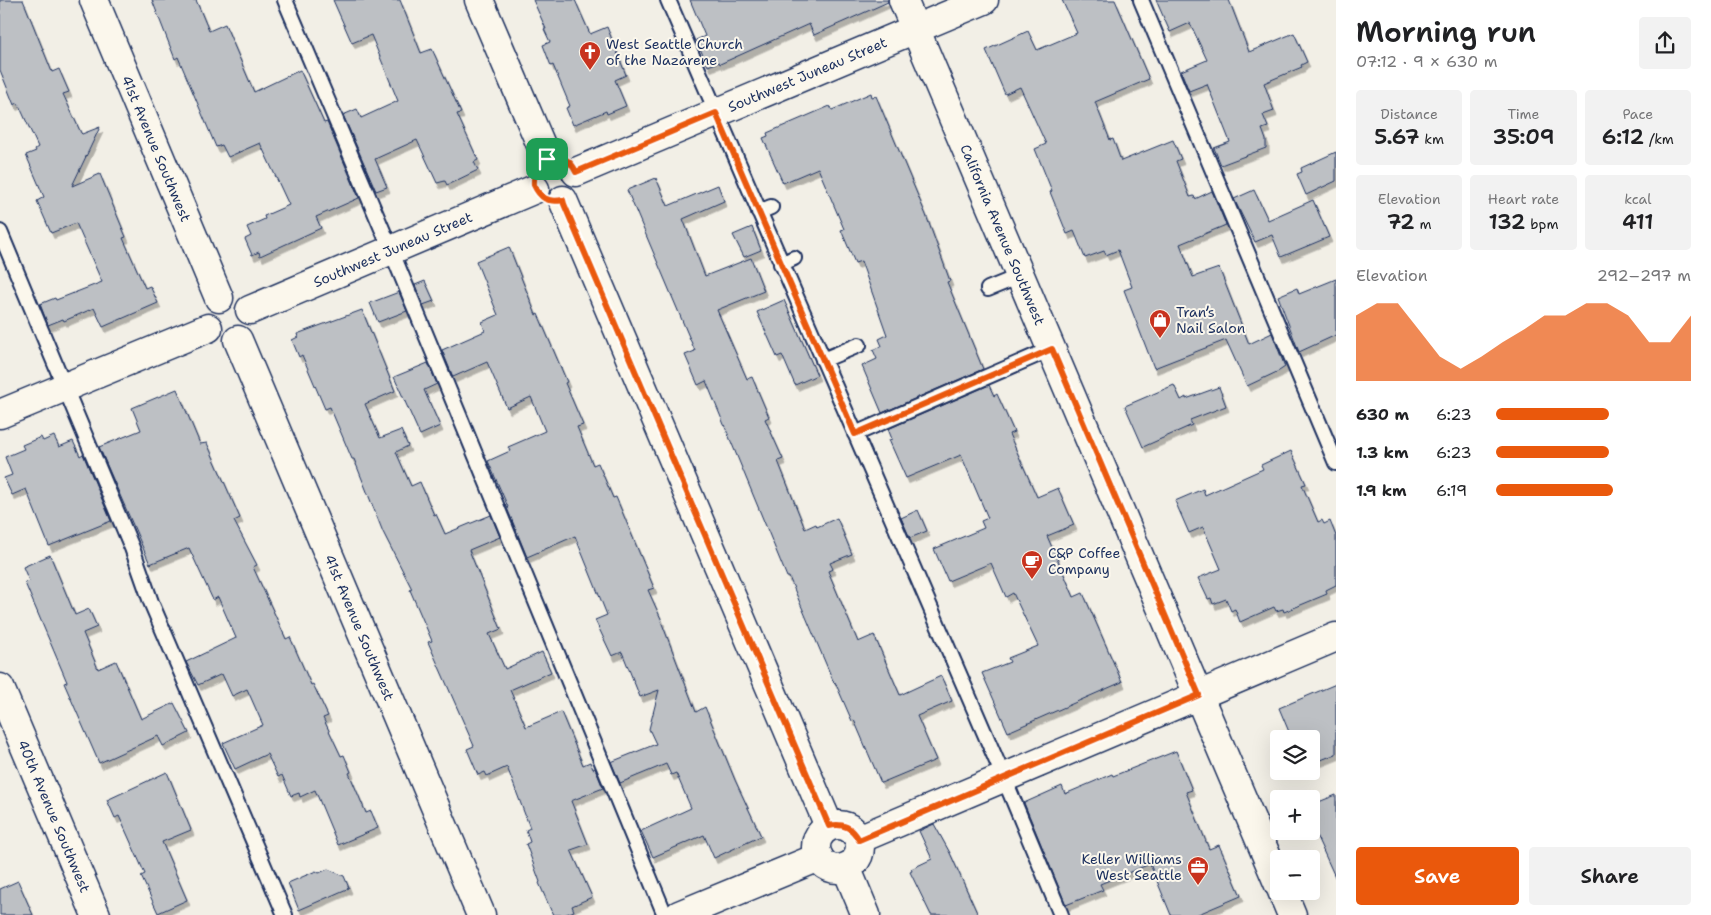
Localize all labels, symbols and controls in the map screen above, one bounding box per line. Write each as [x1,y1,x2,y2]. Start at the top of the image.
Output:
text: Morning run [1356,13,1536,51]
button: share [1639,17,1691,69]
street label: Southwest Juneau Street [725,33,890,116]
place label: West Seattle Church of the Nazarene [606,35,743,69]
church icon: West Seattle Church of the Nazarene [578,40,602,71]
text: 07:12 · 9 × 630 m [1356,51,1498,72]
street label: 41st Avenue Southwest [118,73,195,224]
text: Distance [1380,105,1438,123]
text: Time [1507,105,1540,123]
text: Pace [1622,105,1653,123]
text: 5.67 [1374,123,1419,151]
text: 35:09 [1493,123,1554,151]
text: 6:12 [1602,123,1644,151]
text: km [1419,130,1444,148]
text: /km [1644,130,1674,148]
pin [526,138,568,180]
street label: California Avenue Southwest [956,141,1049,328]
icon: arrive [533,145,561,173]
text: Elevation [1378,190,1441,208]
text: Heart rate [1488,190,1559,208]
text: kcal [1624,190,1651,208]
street label: Southwest Juneau Street [310,208,475,291]
text: 72 [1387,208,1415,236]
text: 132 [1488,208,1526,236]
text: 411 [1622,208,1654,236]
text: m [1415,215,1432,233]
text: bpm [1526,215,1559,233]
text: Elevation [1356,265,1428,286]
text: 292–297 m [1597,265,1691,286]
place label: Tran’s Nail Salon [1176,303,1246,337]
shop icon: Tran’s Nail Salon [1148,308,1172,339]
text: 630 m [1356,404,1409,425]
text: 6:23 [1436,404,1472,425]
text: 1.3 km [1356,442,1409,463]
text: 6:23 [1436,442,1472,463]
text: 1.9 km [1356,480,1407,501]
text: 6:19 [1436,480,1467,501]
place label: C&P Coffee Company [1048,544,1120,578]
cafe icon: C&P Coffee Company [1020,549,1044,580]
street label: 41st Avenue Southwest [321,551,398,703]
map controls [1270,730,1320,900]
button: layers [1270,730,1320,780]
street label: 40th Avenue Southwest [14,737,94,895]
button: + [1270,790,1320,840]
button: Save [1356,847,1519,905]
button: Share [1529,847,1691,905]
place label: Keller Williams West Seattle [1081,850,1182,884]
button: − [1270,850,1320,900]
office icon: Keller Williams West Seattle [1186,855,1210,886]

